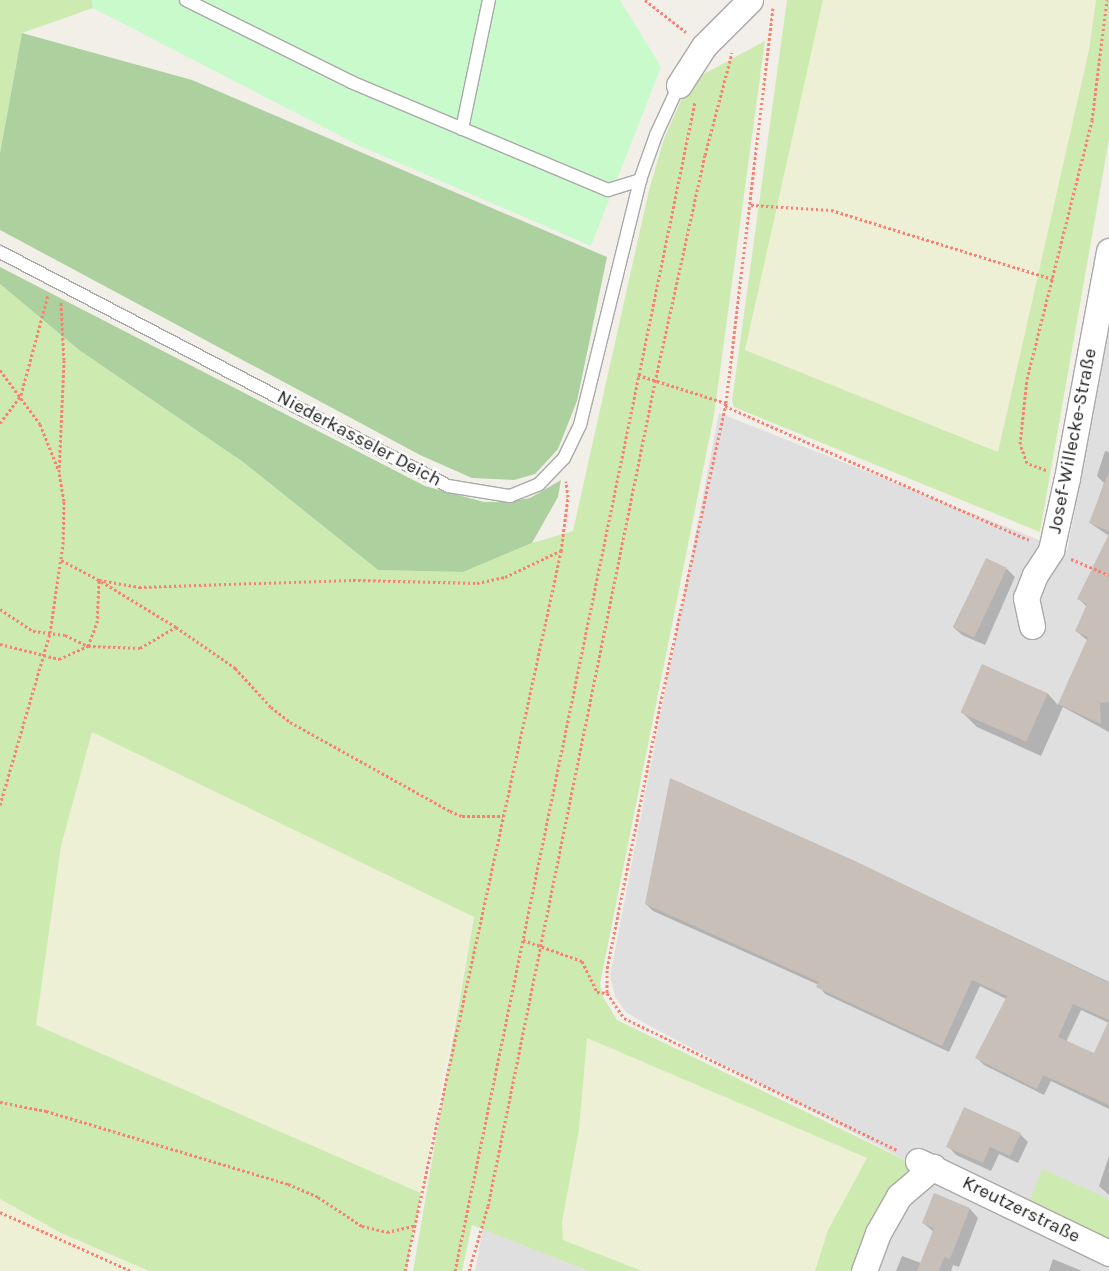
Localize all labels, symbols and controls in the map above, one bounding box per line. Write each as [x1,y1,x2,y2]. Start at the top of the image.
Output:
street label: Josef-Willecke-Straße [1044,346,1102,536]
street label: Niederkasseler Deich [273,386,445,492]
street label: Kreutzerstraße [958,1172,1084,1248]

